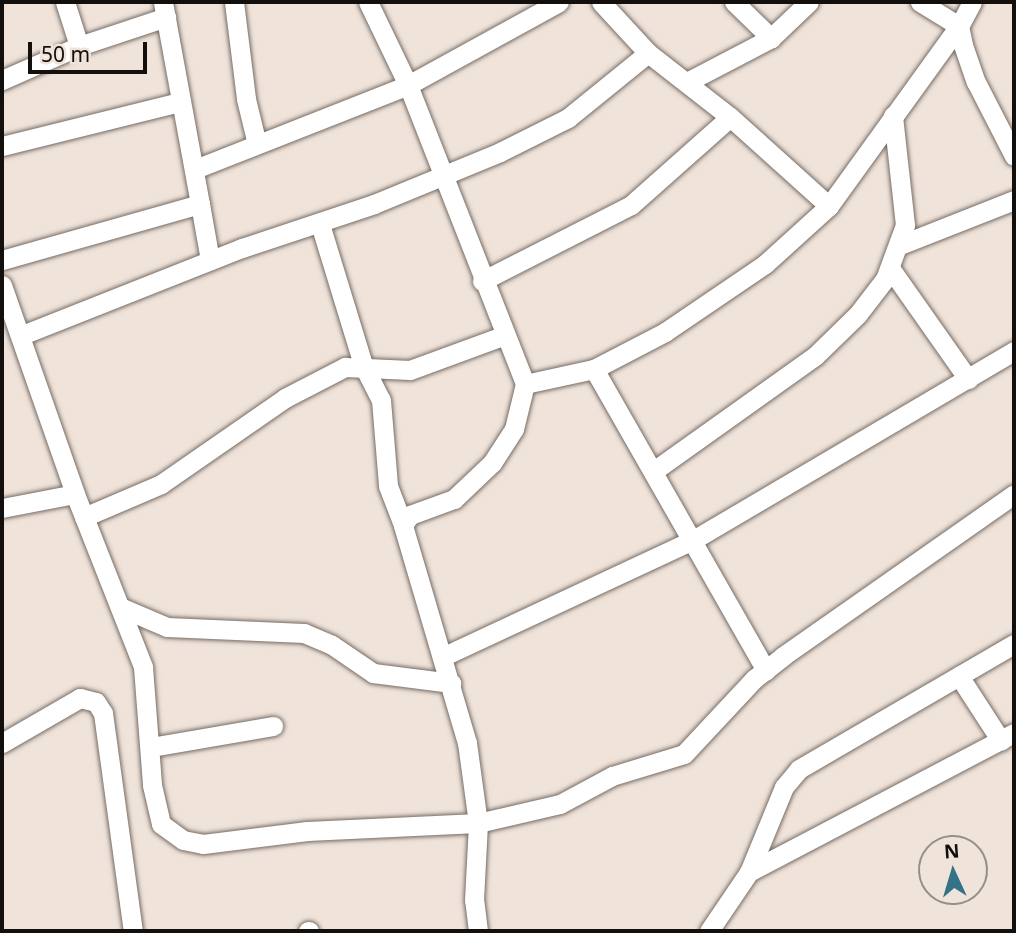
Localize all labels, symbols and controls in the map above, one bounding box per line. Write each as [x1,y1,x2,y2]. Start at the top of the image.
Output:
scale bar [32,28,150,72]
text: 50 m [41,40,90,68]
north arrow [918,835,988,905]
text: N [943,838,960,865]

